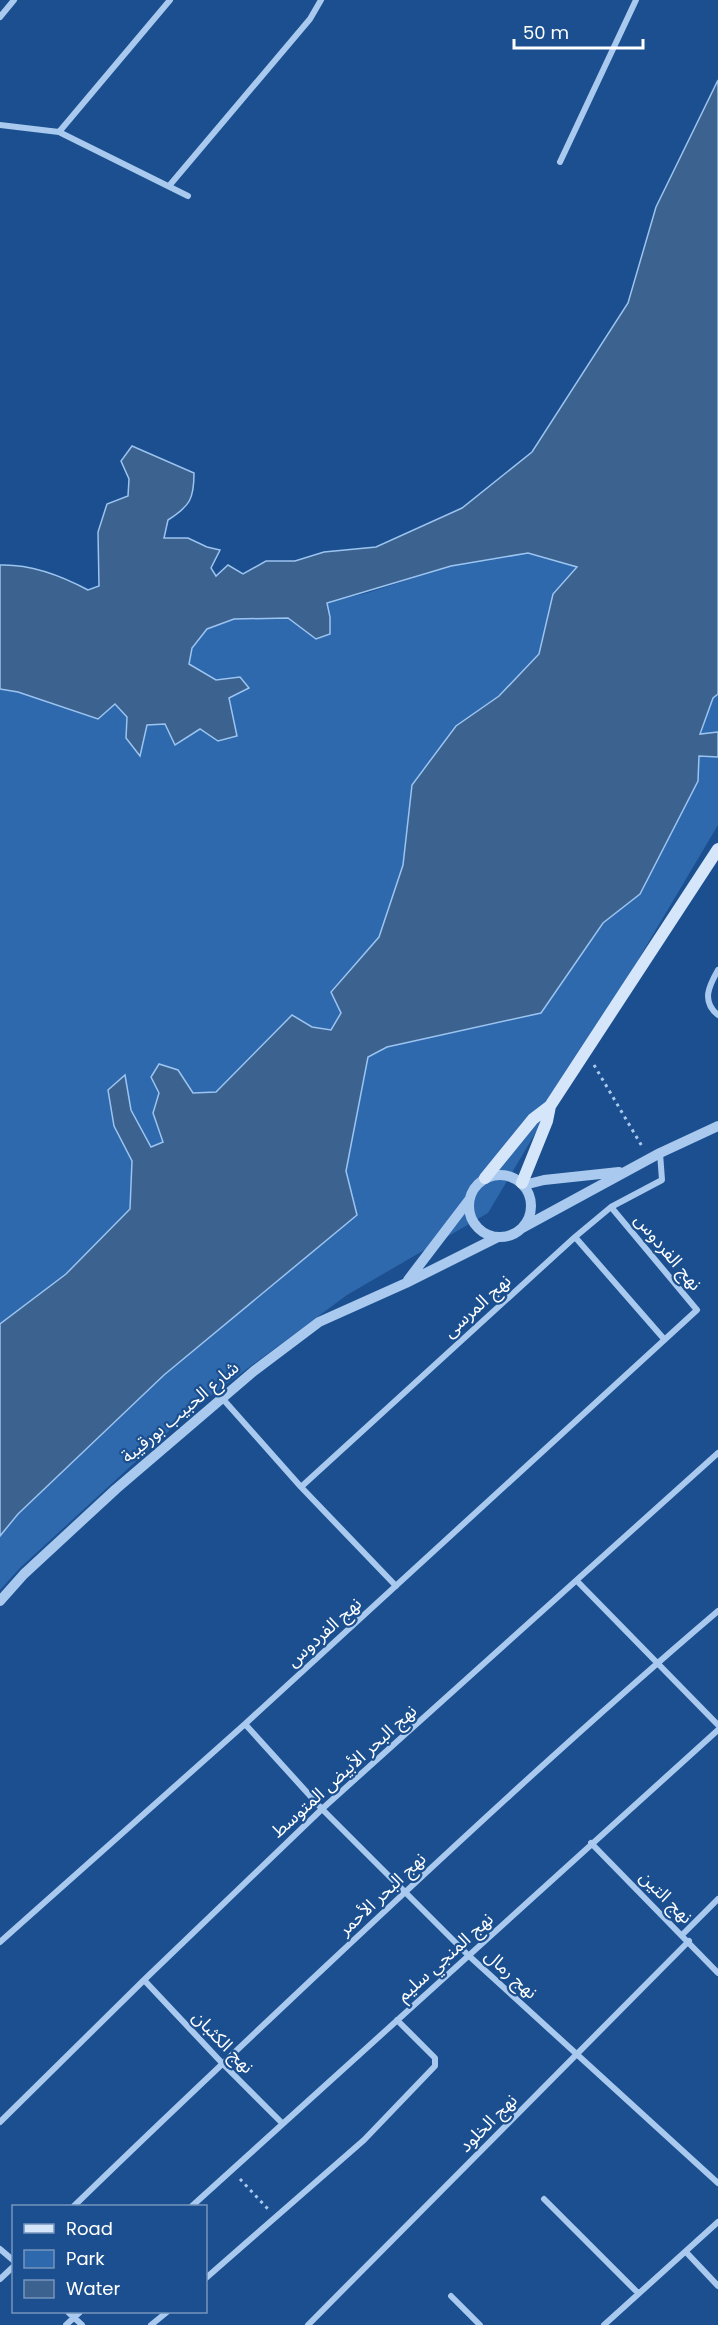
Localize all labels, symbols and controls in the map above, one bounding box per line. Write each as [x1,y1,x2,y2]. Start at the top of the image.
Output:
scale bar [514,12,643,50]
text: 50 m [523,20,569,45]
street label: نهج الفردوس [628,1208,708,1296]
street label: نهج المرسى [437,1268,517,1344]
street label: شارع الحبيب بورقيبة [115,1355,245,1470]
street label: نهج الفردوس [281,1591,367,1673]
street label: نهج البحر الأبيض المتوسط [265,1698,423,1844]
street label: نهج البحر الأحمر [331,1846,432,1942]
street label: نهج التين [633,1864,699,1930]
street label: نهج المنجي سليم [391,1907,499,2008]
street label: نهج رمال [479,1943,543,2005]
street label: نهج الكثبان [186,2005,260,2079]
street label: نهج الخلود [453,2088,523,2158]
legend [12,2205,207,2313]
text: Road [66,2216,113,2241]
text: Park [66,2246,105,2271]
text: Water [66,2276,120,2301]

